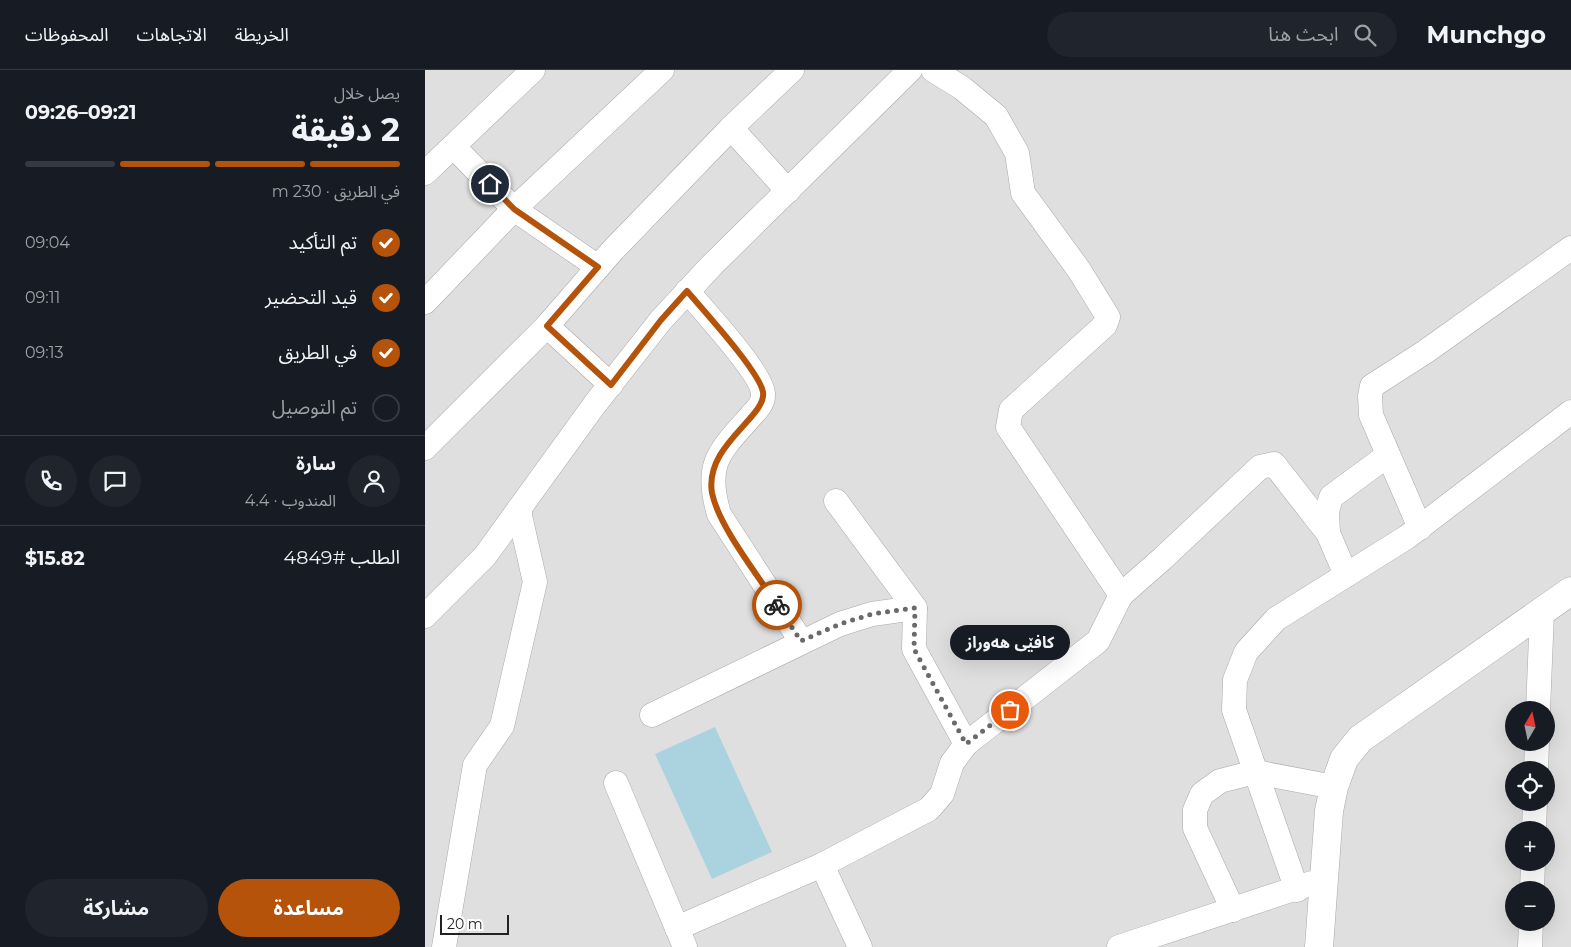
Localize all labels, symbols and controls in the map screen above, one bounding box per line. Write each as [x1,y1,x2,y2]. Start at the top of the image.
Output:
search box [1047,12,1397,57]
text: Munchgo [1427,20,1546,49]
icon: search [1351,21,1379,49]
text: ابحث هنا [1268,23,1339,46]
text: المحفوظات [25,24,109,46]
text: الاتجاهات [137,24,207,46]
text: الخريطة [235,24,289,46]
text: يصل خلال [334,84,400,103]
text: 09:21–09:26 [25,101,136,124]
text: 2 دقيقة [292,110,400,149]
pin [469,163,511,205]
icon: home [476,170,504,198]
text: في الطريق · 230 m [272,182,400,201]
icon: check [372,229,400,257]
text: تم التأكيد [289,231,357,254]
text: 09:04 [25,233,70,252]
icon: check [372,284,400,312]
text: قيد التحضير [265,286,357,309]
text: 09:11 [25,288,60,307]
icon: check [372,339,400,367]
text: في الطريق [279,341,357,364]
text: 09:13 [25,343,64,362]
text: تم التوصيل [272,396,357,419]
text: سارة [296,452,336,475]
button: phone [25,455,77,507]
button: chat [89,455,141,507]
button: person [348,455,400,507]
text: المندوب · 4.4 [245,491,336,510]
text: الطلب #4849 [284,546,400,569]
text: $15.82 [25,547,85,570]
courier [752,580,802,630]
icon: bike [763,591,791,619]
callout: کافێی هەوراز [950,625,1070,660]
text: کافێی هەوراز [966,633,1054,652]
pin [989,689,1031,731]
icon: bag [996,696,1024,724]
north arrow [1505,701,1555,751]
map controls [1505,701,1555,931]
button: locate [1505,761,1555,811]
button: + [1505,821,1555,871]
button: مشاركة [25,879,208,937]
button: مساعدة [218,879,400,937]
button: − [1505,881,1555,931]
scale bar [440,912,509,935]
text: 20 m [447,915,483,933]

